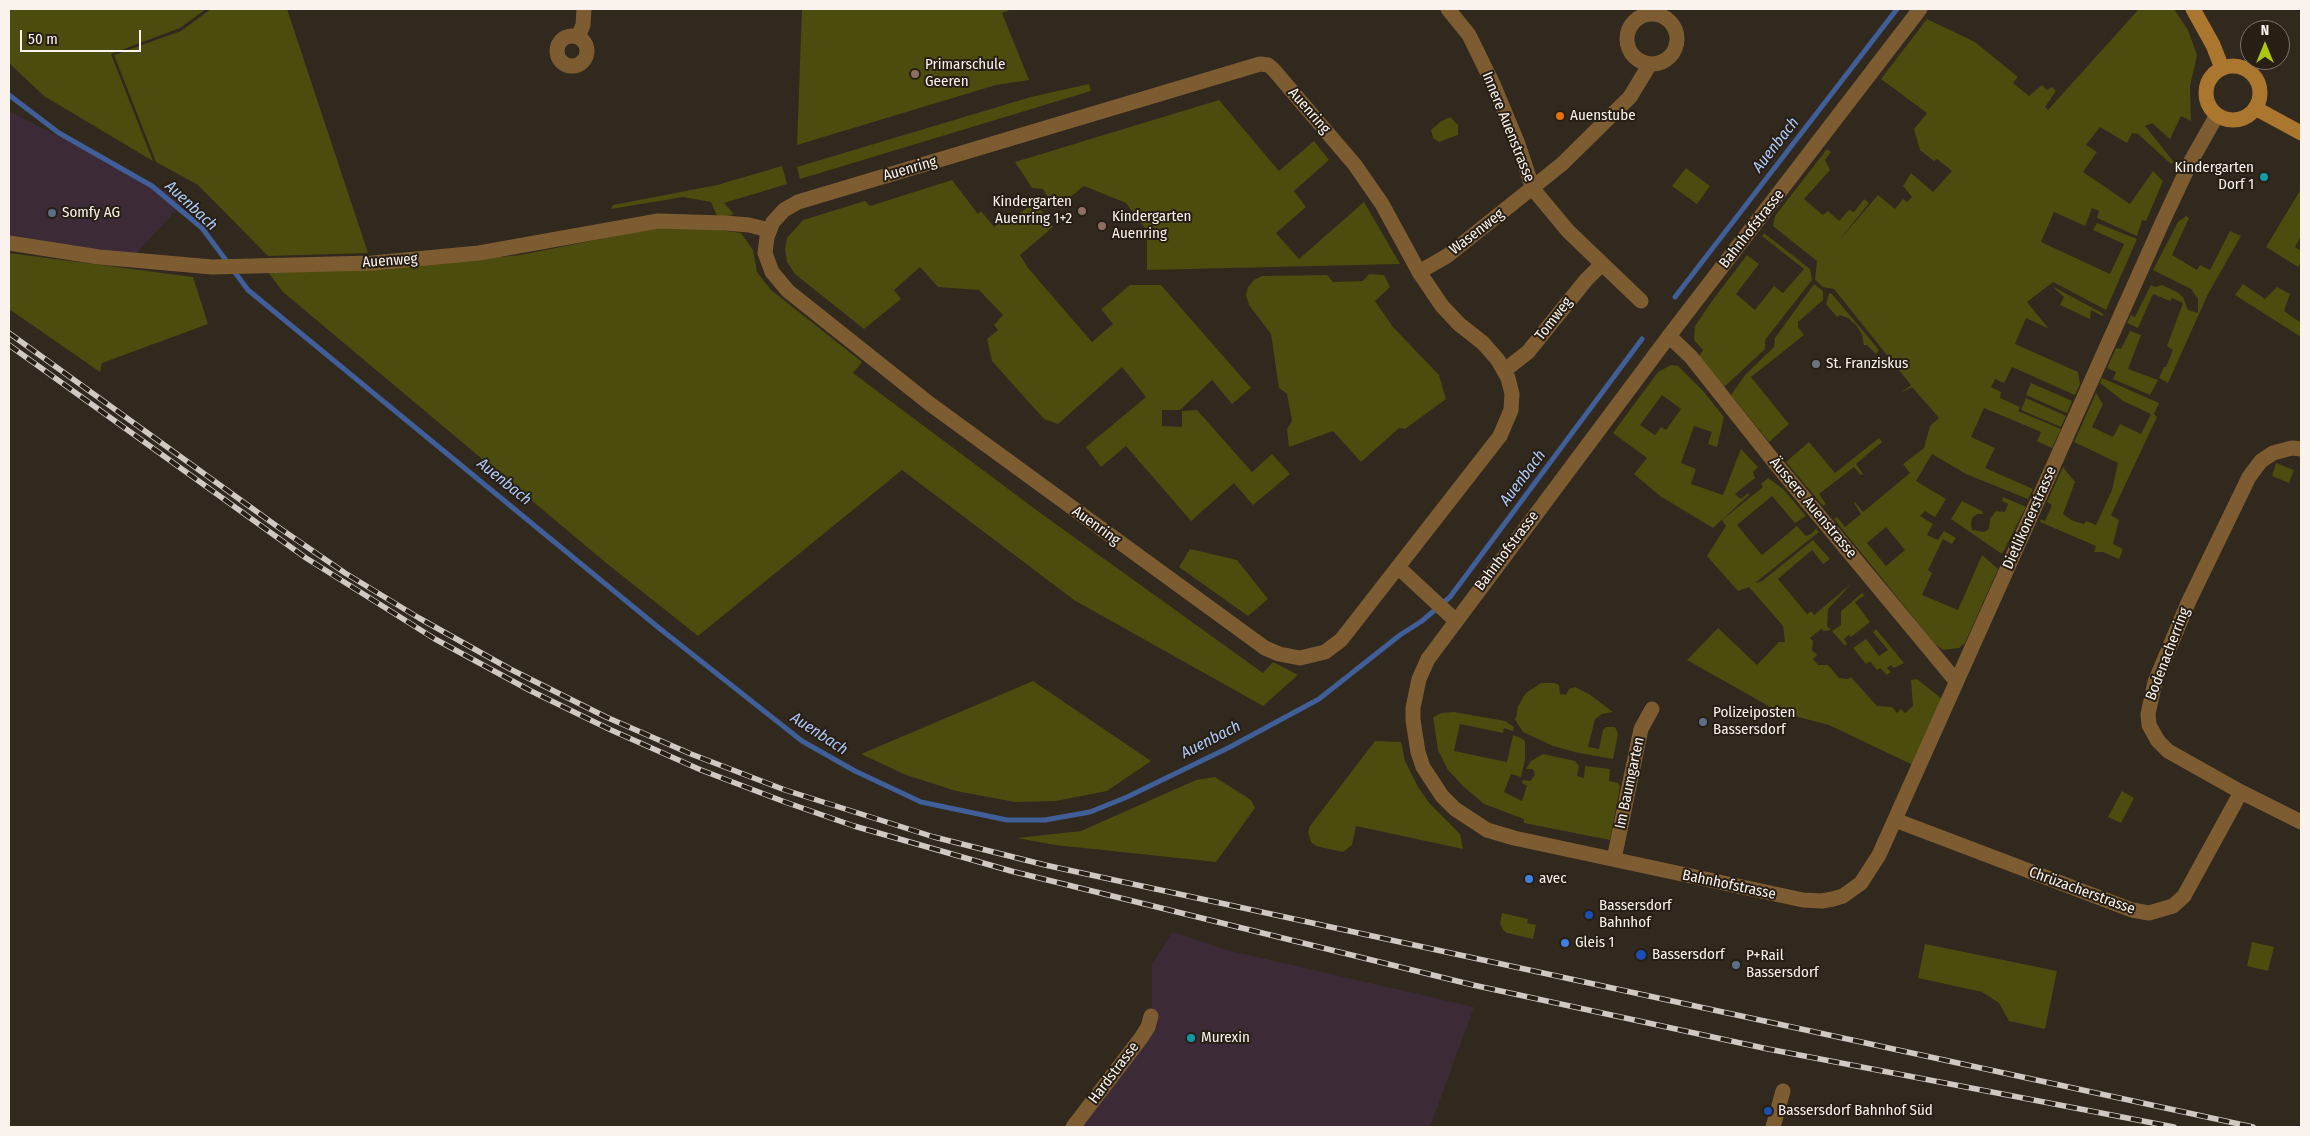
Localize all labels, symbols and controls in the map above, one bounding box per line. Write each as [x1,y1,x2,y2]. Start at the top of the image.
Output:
scale bar [22,20,144,52]
north arrow [2240,20,2290,70]
text: N [2261,22,2269,39]
text: 50 m [28,30,58,48]
place label: Primarschule Geeren [925,56,1005,91]
marker: Primarschule Geeren [909,68,921,80]
street label: Innere Auenstrasse [1478,69,1538,185]
street label: Auenring [1284,84,1334,138]
place label: Auenstube [1570,107,1636,125]
marker: Auenstube [1554,110,1566,122]
water label: Auenbach [1749,114,1803,176]
street label: Auenring [881,153,939,185]
place label: Kindergarten Dorf 1 [2175,159,2254,194]
marker: Kindergarten Dorf 1 [2258,171,2270,183]
water label: Auenbach [161,177,221,235]
street label: Bahnhofstrasse [1716,186,1788,272]
place label: Kindergarten Auenring 1+2 [993,193,1072,228]
place label: Somfy AG [62,204,120,222]
marker: Kindergarten Auenring 1+2 [1076,205,1088,217]
street label: Wasenweg [1446,205,1508,259]
marker: Somfy AG [46,207,58,219]
place label: Kindergarten Auenring [1112,208,1191,243]
marker: Kindergarten Auenring [1096,220,1108,232]
street label: Auenweg [362,250,418,272]
street label: Tomweg [1532,294,1576,344]
place label: St. Franziskus [1826,355,1908,373]
marker: St. Franziskus [1810,358,1822,370]
water label: Auenbach [1496,446,1550,510]
water label: Auenbach [473,454,535,510]
street label: Äussere Auenstrasse [1766,454,1860,562]
street label: Dietlikonerstrasse [1999,464,2061,572]
street label: Auenring [1068,503,1124,549]
street label: Bahnhofstrasse [1471,508,1543,594]
street label: Bodenacherring [2142,605,2194,703]
place label: Polizeiposten Bassersdorf [1713,704,1795,739]
water label: Auenbach [787,708,851,760]
marker: Polizeiposten Bassersdorf [1697,716,1709,728]
water label: Auenbach [1178,717,1244,763]
street label: Im Baumgarten [1612,736,1648,830]
street label: Chrüzacherstrasse [2026,863,2138,919]
street label: Bahnhofstrasse [1681,866,1777,904]
place label: avec [1539,870,1567,888]
marker: avec [1523,873,1535,885]
place label: Bassersdorf Bahnhof [1599,897,1672,932]
marker: Bassersdorf Bahnhof [1583,909,1595,921]
place label: Gleis 1 [1575,934,1614,952]
marker: Gleis 1 [1559,937,1571,949]
place label: Bassersdorf [1652,946,1725,964]
place label: P+Rail Bassersdorf [1746,947,1819,982]
marker: Bassersdorf [1634,948,1648,962]
marker: P+Rail Bassersdorf [1730,959,1742,971]
place label: Murexin [1201,1029,1250,1047]
marker: Murexin [1185,1032,1197,1044]
street label: Hardstrasse [1085,1039,1143,1107]
place label: Bassersdorf Bahnhof Süd [1778,1102,1933,1120]
marker: Bassersdorf Bahnhof Süd [1762,1105,1774,1117]

